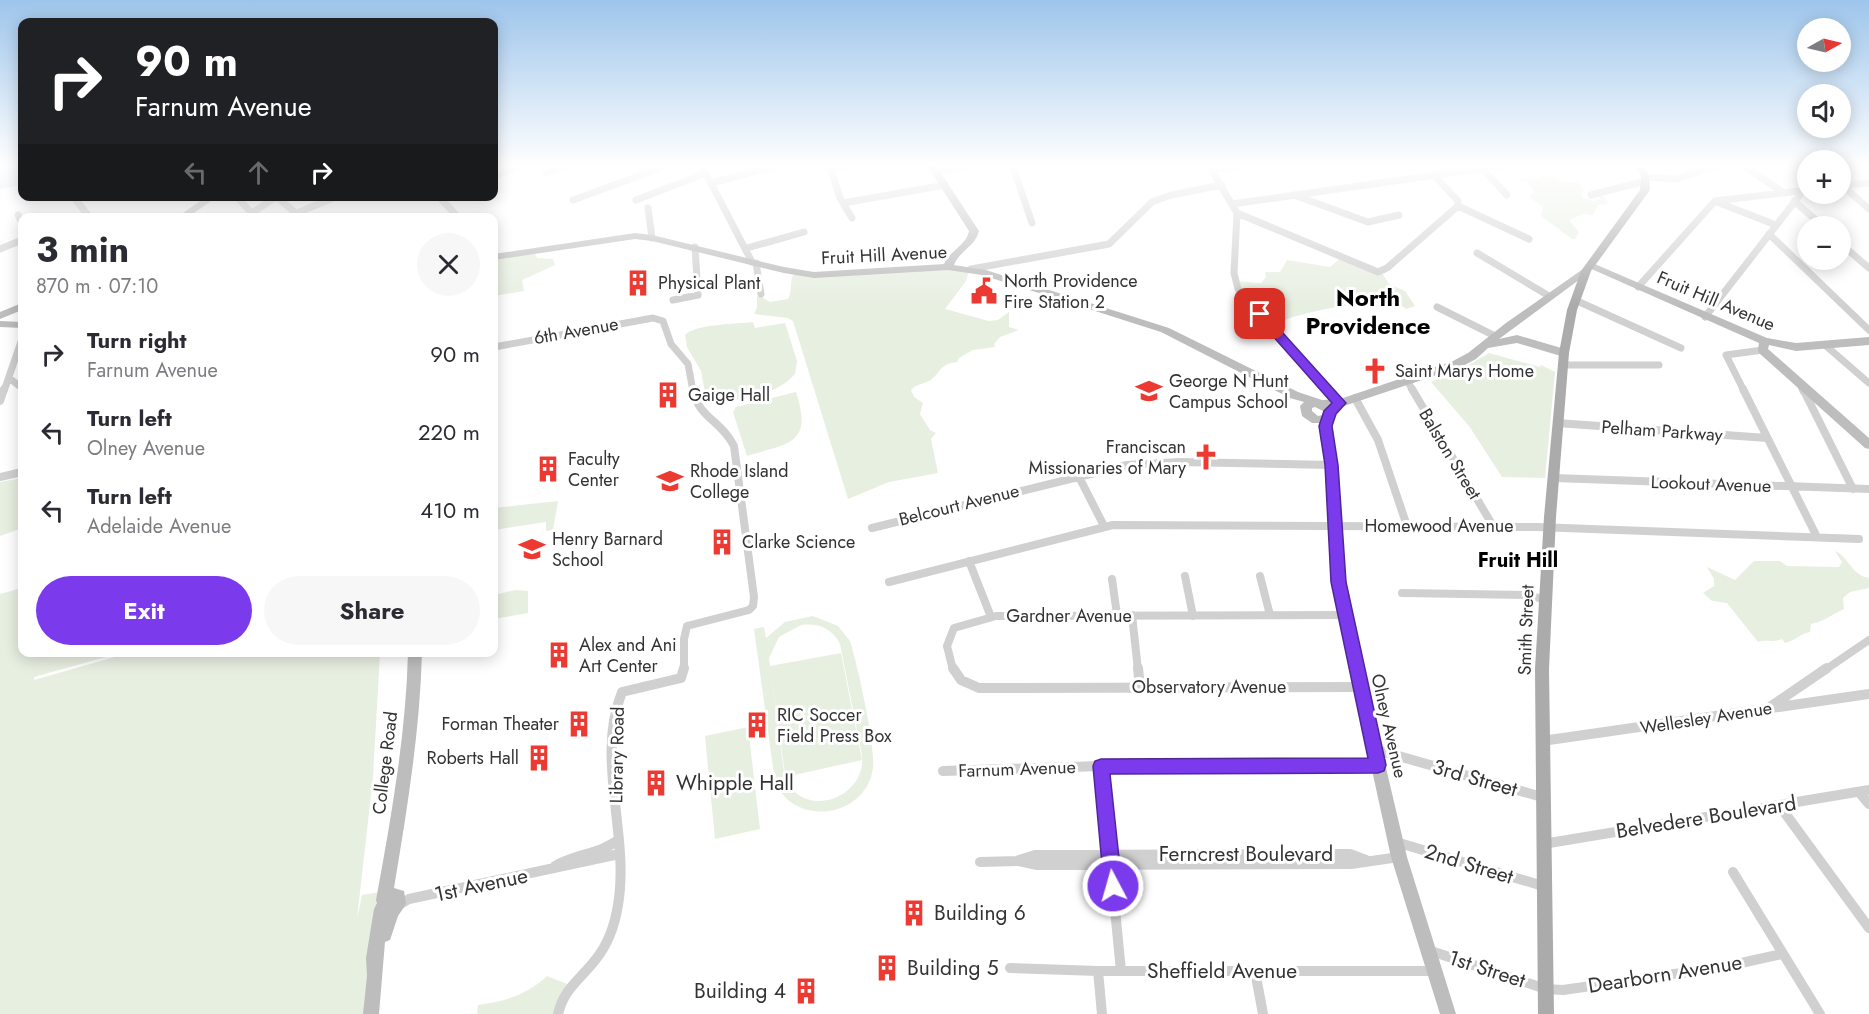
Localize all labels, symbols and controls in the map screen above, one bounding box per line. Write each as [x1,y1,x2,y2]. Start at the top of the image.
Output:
north arrow [1797,18,1851,72]
map controls [1797,18,1851,270]
text: 90 m [135,31,238,92]
icon: right [36,42,114,120]
button: sound [1797,84,1851,138]
text: Farnum Avenue [135,87,312,126]
button: + [1797,150,1851,204]
icon: left [179,156,212,189]
icon: ahead [242,156,275,189]
icon: right [305,156,338,189]
button: − [1797,216,1851,270]
text: 3 min [36,223,129,275]
button: close [417,233,480,296]
street label: Fruit Hill Avenue [820,239,948,271]
street label: Fruit Hill Avenue [1653,264,1779,338]
building icon: Physical Plant [623,268,653,298]
place label: North Providence Fire Station 2 [1004,268,1138,315]
place label: Physical Plant [658,270,761,296]
text: 870 m · 07:10 [36,272,158,301]
public building icon: North Providence Fire Station 2 [969,276,999,306]
district label: North Providence [1305,280,1431,343]
pin [1234,288,1285,339]
icon: arrive [1243,297,1276,330]
street label: 6th Avenue [532,311,620,351]
text: Turn right [87,324,187,356]
icon: right [36,338,69,371]
text: 90 m [430,338,480,370]
text: Farnum Avenue [87,356,218,385]
church icon: Saint Marys Home [1360,356,1390,386]
place label: Saint Marys Home [1395,358,1534,384]
place label: George N Hunt Campus School [1169,368,1289,415]
school or university icon: George N Hunt Campus School [1134,376,1164,406]
building icon: Gaige Hall [653,380,683,410]
place label: Gaige Hall [688,382,770,408]
text: Turn left [87,402,172,434]
street label: Balston Street [1413,404,1488,505]
street label: Pelham Parkway [1601,414,1724,448]
icon: left [36,416,69,449]
text: 220 m [418,416,480,448]
text: Olney Avenue [87,434,205,463]
place label: Franciscan Missionaries of Mary [1029,434,1186,481]
church icon: Franciscan Missionaries of Mary [1191,442,1221,472]
place label: Faculty Center [568,446,620,493]
building icon: Faculty Center [533,454,563,484]
place label: Rhode Island College [690,458,788,505]
school or university icon: Rhode Island College [655,466,685,496]
street label: Lookout Avenue [1650,469,1772,499]
street label: Belcourt Avenue [896,477,1022,533]
text: Turn left [87,480,172,512]
icon: left [36,494,69,527]
text: 410 m [420,494,480,526]
text: Adelaide Avenue [87,512,231,541]
street label: Homewood Avenue [1364,513,1514,539]
place label: Henry Barnard School [552,526,663,573]
building icon: Clarke Science [707,527,737,557]
place label: Clarke Science [742,529,855,555]
school or university icon: Henry Barnard School [517,534,547,564]
district label: Fruit Hill [1478,546,1558,575]
button: Exit [36,576,252,645]
button: Share [264,576,480,645]
street label: Smith Street [1511,584,1541,676]
street label: Gardner Avenue [1006,603,1132,629]
place label: Alex and Ani Art Center [579,632,677,679]
building icon: Alex and Ani Art Center [544,640,574,670]
street label: Olney Avenue [1364,671,1414,781]
street label: Observatory Avenue [1132,674,1286,700]
street label: Wellesley Avenue [1638,695,1774,741]
place label: RIC Soccer Field Press Box [777,702,892,749]
street label: Library Road [603,706,631,804]
building icon: Forman Theater [564,709,594,739]
street label: College Road [366,710,404,816]
building icon: RIC Soccer Field Press Box [742,710,772,740]
place label: Forman Theater [441,711,560,737]
building icon: Roberts Hall [524,743,554,773]
place label: Roberts Hall [427,745,519,771]
street label: 3rd Street [1429,752,1521,804]
street label: Farnum Avenue [958,754,1076,784]
building icon: Whipple Hall [641,768,671,798]
place label: Whipple Hall [676,768,794,798]
street label: Belvedere Boulevard [1614,788,1798,846]
street label: 2nd Street [1421,836,1517,892]
street label: Ferncrest Boulevard [1159,839,1333,869]
position arrow [1081,854,1145,918]
street label: 1st Avenue [432,860,531,910]
building icon: Building 6 [899,898,929,928]
place label: Building 6 [934,898,1026,928]
street label: 1st Street [1445,942,1529,996]
street label: Dearborn Avenue [1586,947,1744,1001]
building icon: Building 5 [872,953,902,983]
place label: Building 5 [907,953,999,983]
street label: Sheffield Avenue [1147,956,1297,986]
place label: Building 4 [694,976,786,1006]
building icon: Building 4 [791,976,821,1006]

